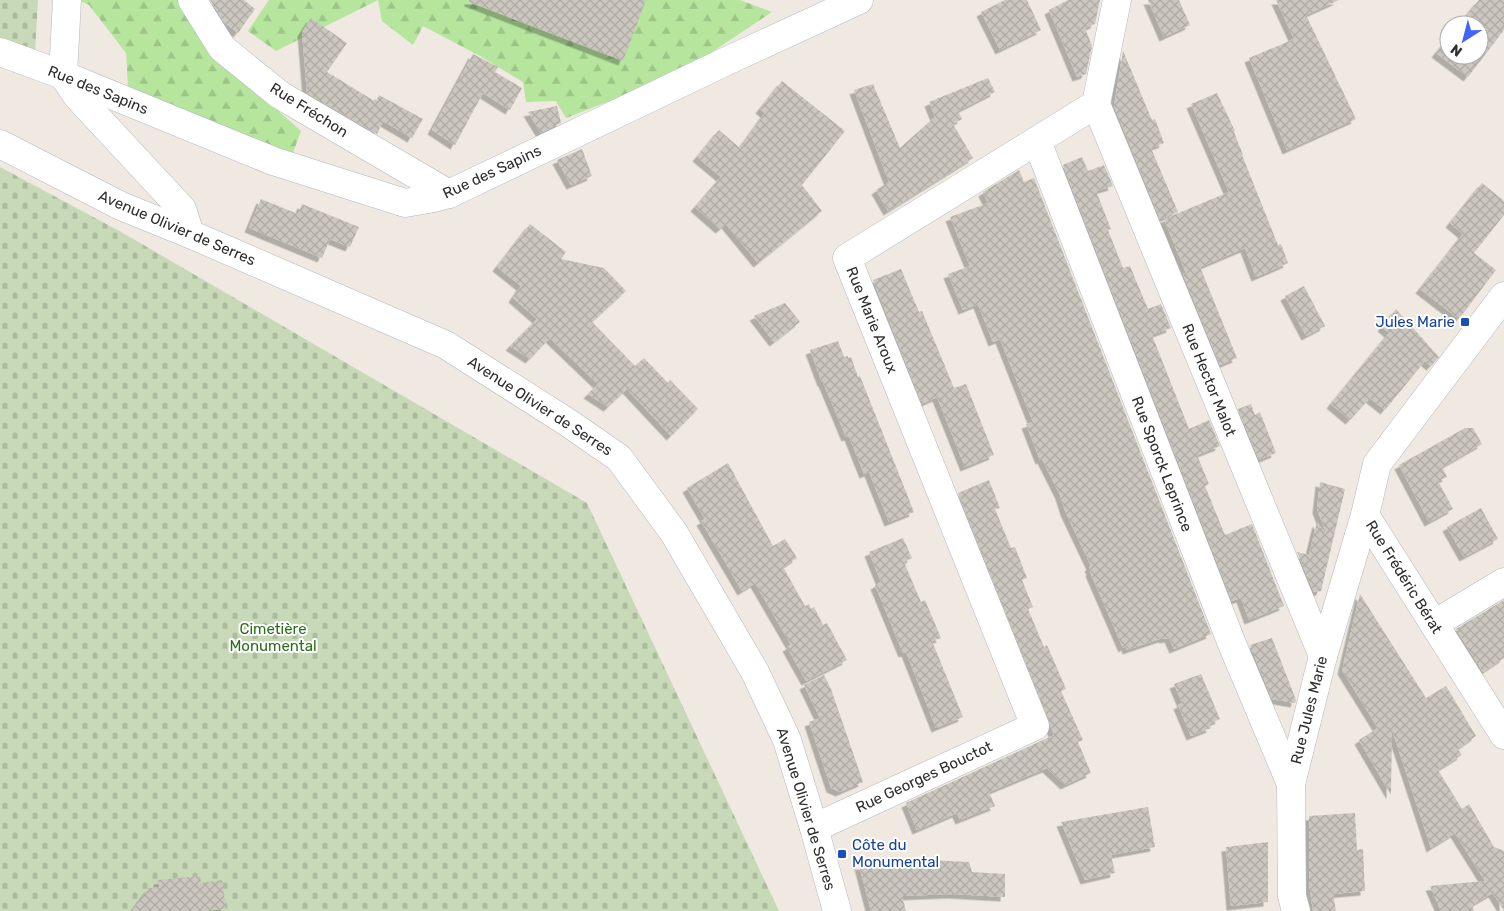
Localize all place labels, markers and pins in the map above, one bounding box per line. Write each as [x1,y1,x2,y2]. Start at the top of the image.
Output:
place label: Jules Marie [1375,313,1455,331]
marker: Jules Marie [1459,316,1471,328]
place label: Côte du Monumental [852,836,939,871]
marker: Côte du Monumental [836,848,848,860]

